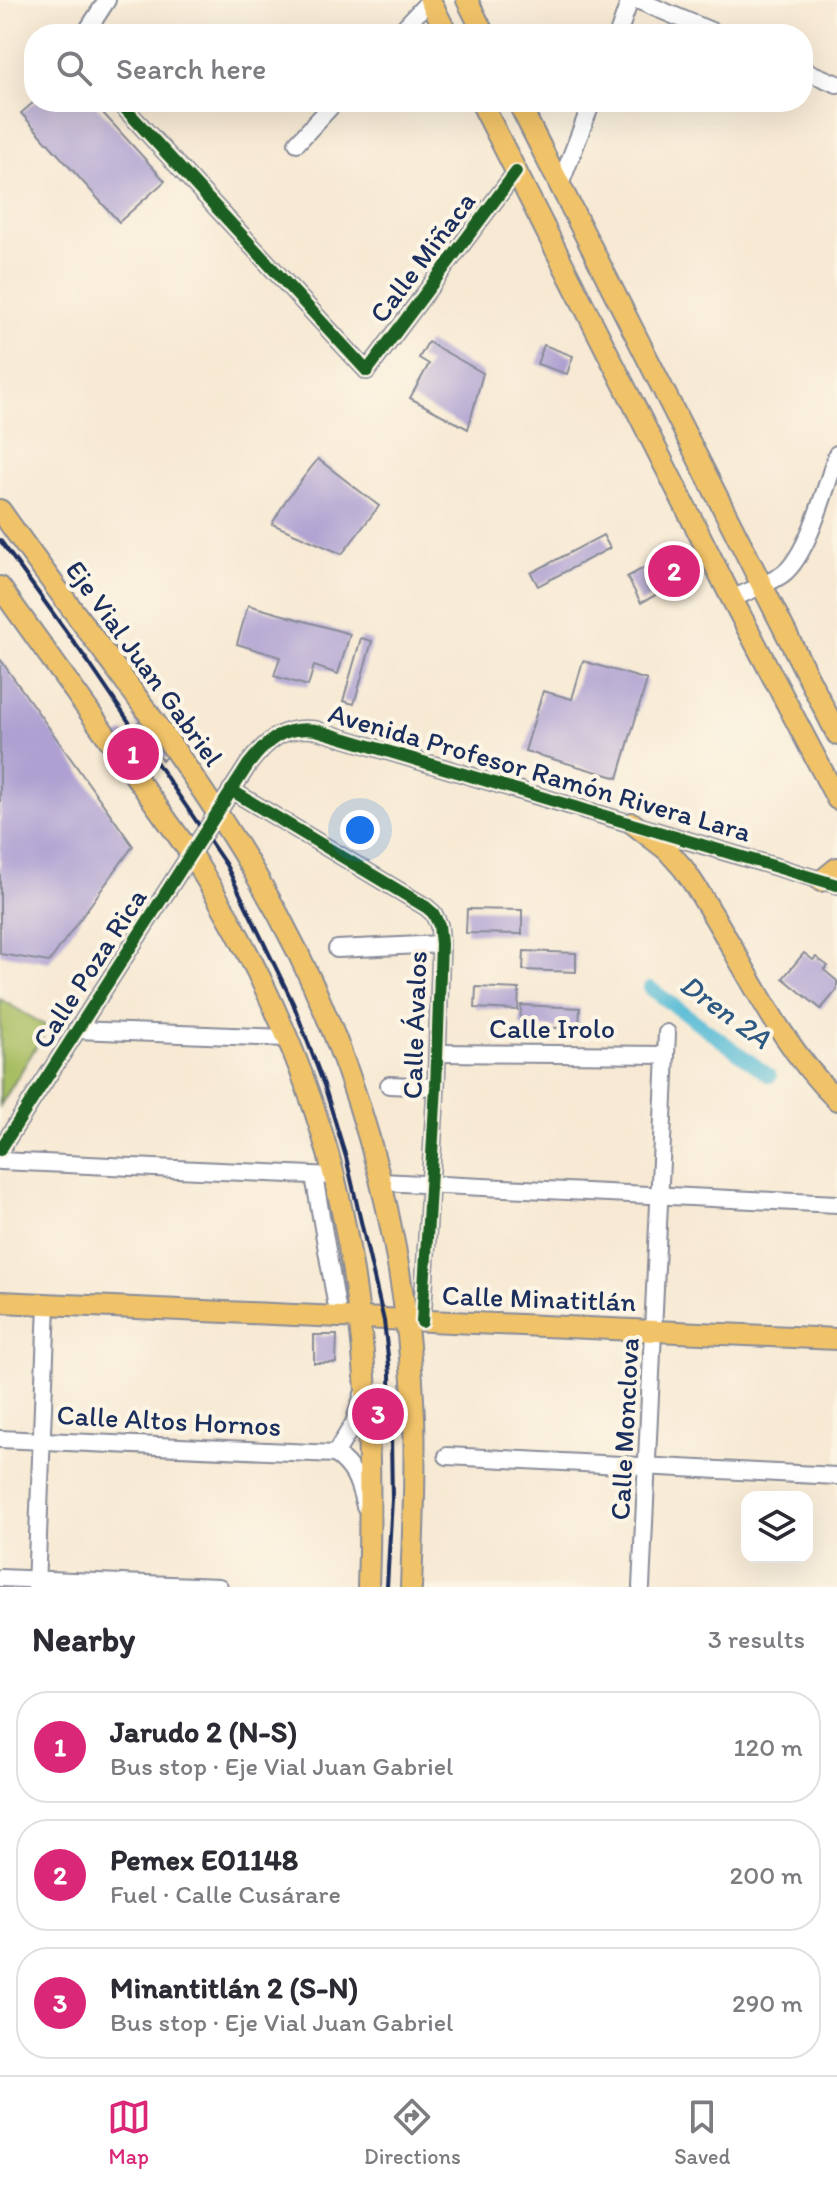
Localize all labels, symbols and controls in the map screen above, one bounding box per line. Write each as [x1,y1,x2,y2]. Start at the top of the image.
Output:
search box [24,24,813,112]
icon: search [52,46,96,90]
text: Search here [116,50,266,87]
street label: Calle Miñaca [362,185,482,329]
pin: 2 [648,541,700,601]
street label: Eje Vial Juan Gabriel [59,553,231,773]
street label: Avenida Profesor Ramón Rivera Lara [325,695,756,849]
pin: 1 [107,724,159,784]
your location [340,810,380,850]
street label: Calle Poza Rica [25,881,154,1055]
street label: Calle Ávalos [394,950,434,1100]
water label: Dren 2A [673,966,780,1057]
street label: Calle Irolo [489,1011,615,1045]
street label: Calle Minatitlán [441,1278,637,1318]
street label: Calle Monclova [602,1337,646,1521]
pin: 3 [352,1384,404,1444]
street label: Calle Altos Hornos [56,1397,282,1443]
map controls [741,1491,813,1563]
button: layers [741,1491,813,1563]
text: Nearby [32,1619,135,1660]
text: 3 results [708,1623,805,1655]
text: Jarudo 2 (N-S) [110,1713,297,1750]
text: 1 [54,1731,66,1763]
text: 120 m [734,1731,803,1763]
text: Bus stop · Eje Vial Juan Gabriel [110,1750,453,1782]
text: Pemex E01148 [110,1841,298,1878]
text: 2 [53,1859,67,1891]
text: 200 m [730,1859,803,1891]
text: Fuel · Calle Cusárare [110,1878,341,1910]
text: Minantitlán 2 (S-N) [110,1969,358,2006]
text: 3 [53,1987,67,2019]
text: 290 m [732,1987,803,2019]
text: Bus stop · Eje Vial Juan Gabriel [110,2006,453,2038]
tab: Map [107,2095,151,2170]
tab: Directions [364,2095,461,2170]
tab: Saved [674,2095,730,2170]

